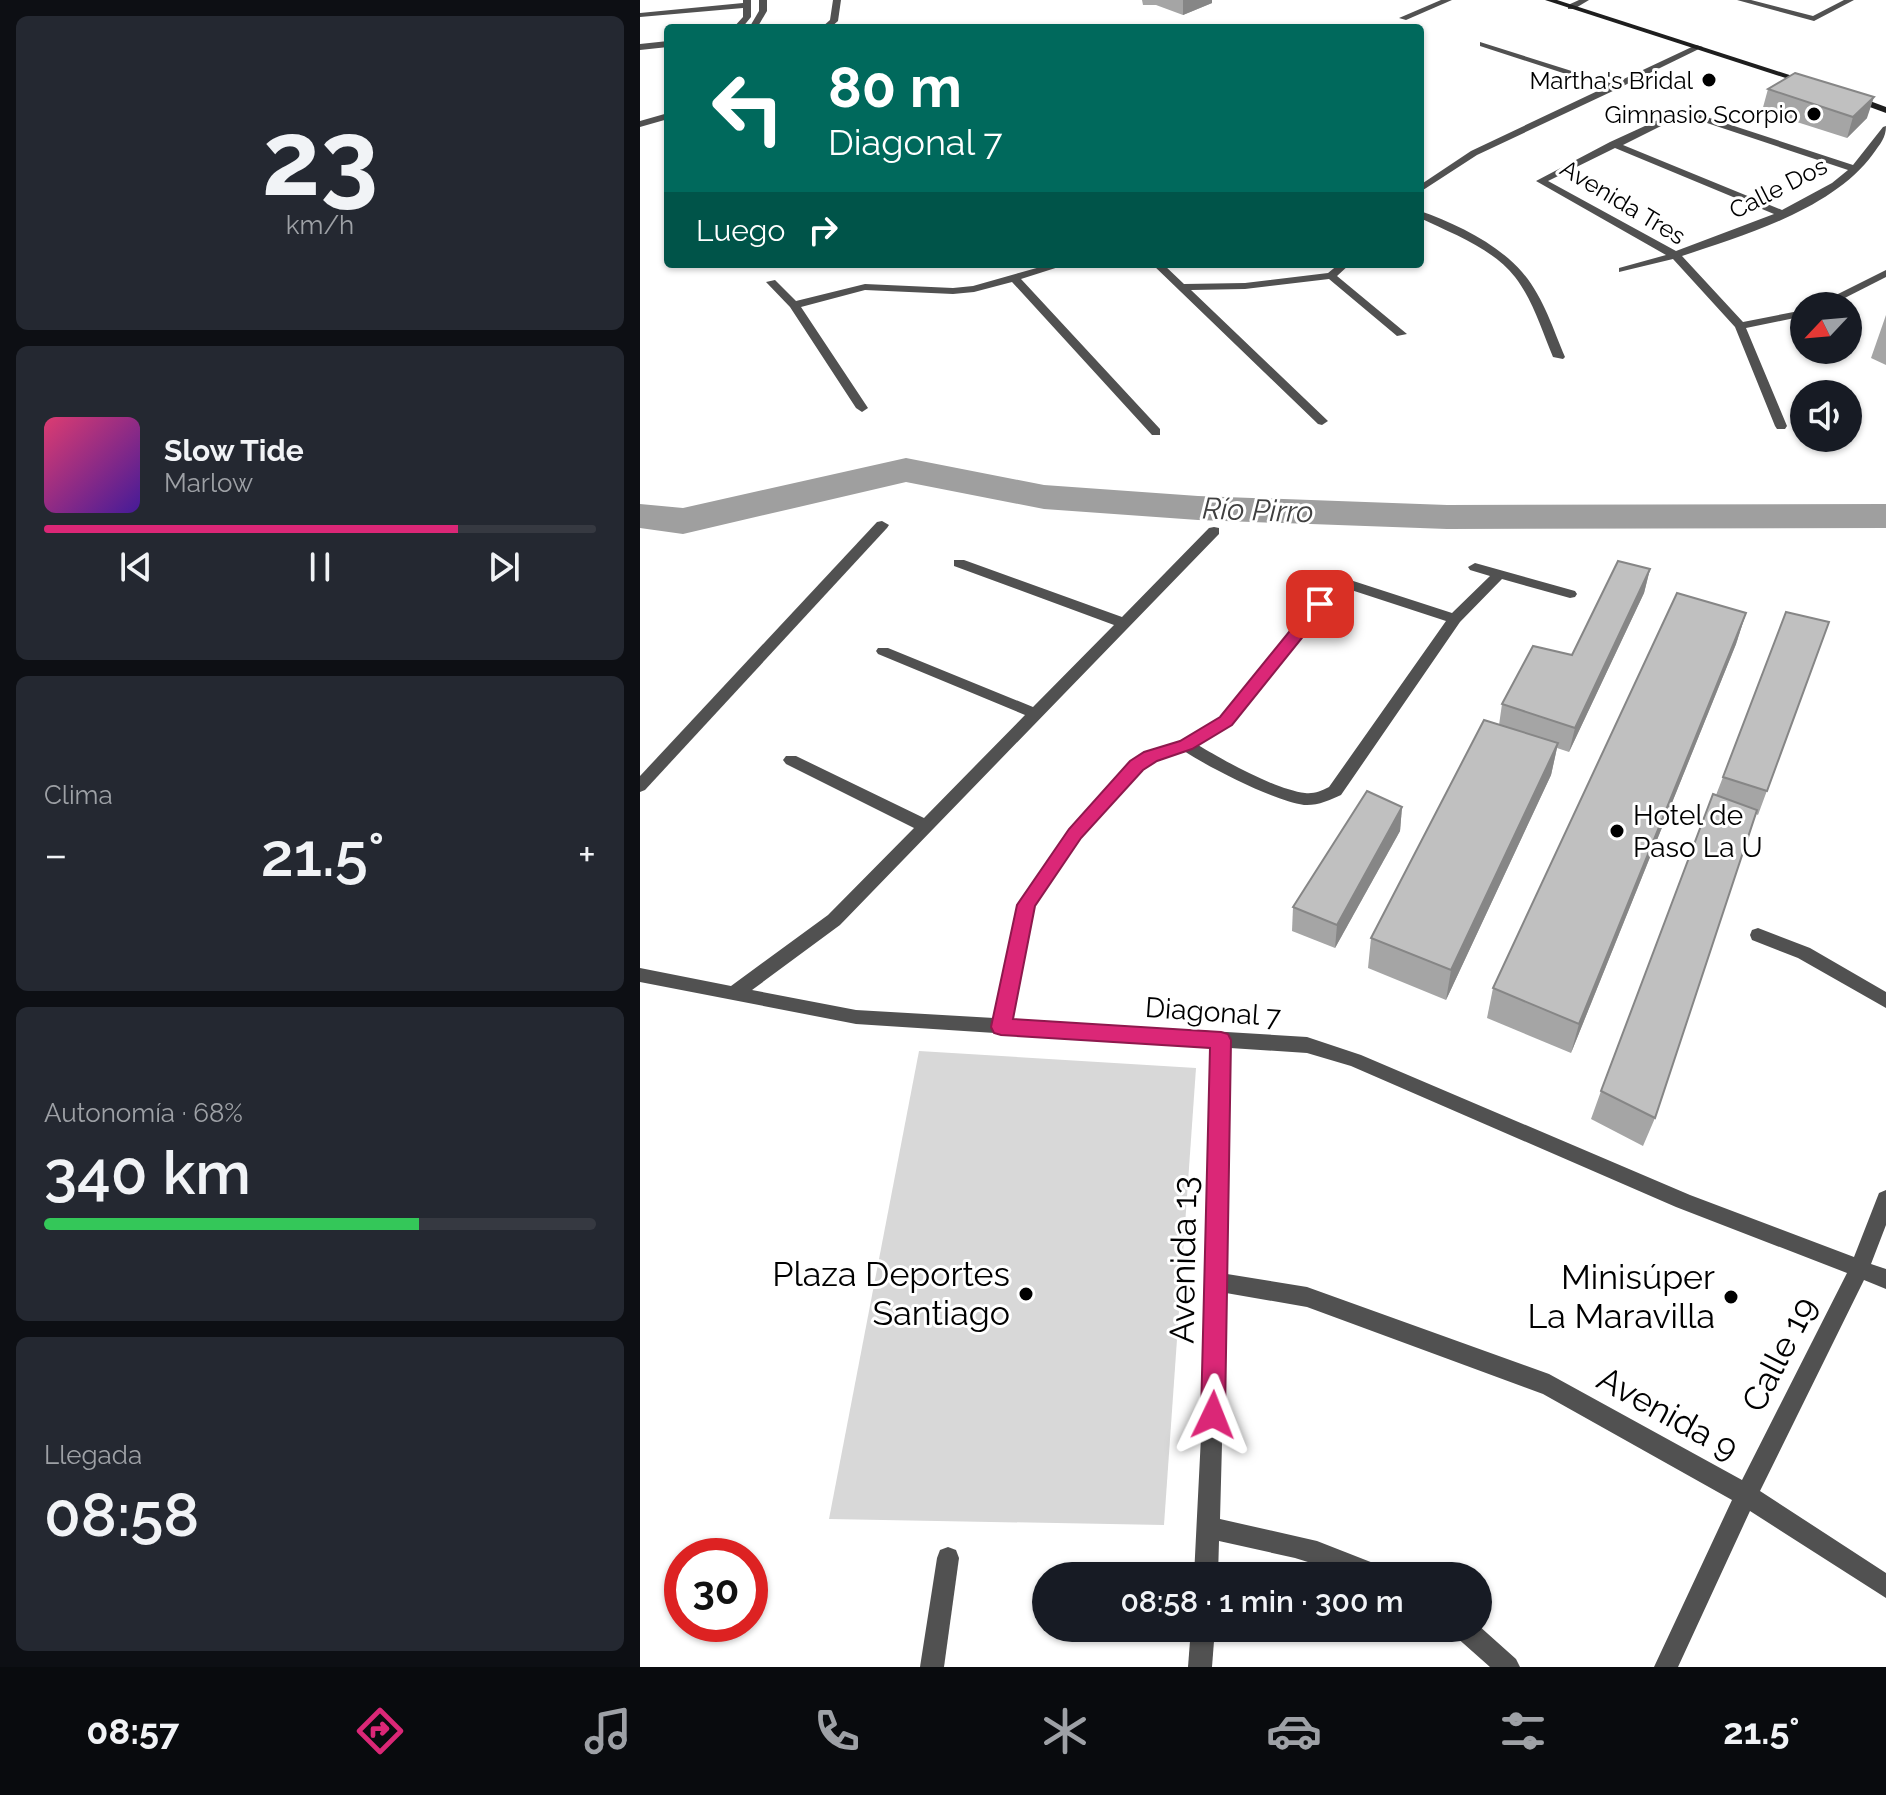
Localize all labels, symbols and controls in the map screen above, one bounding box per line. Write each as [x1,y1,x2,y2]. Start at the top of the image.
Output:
text: 80 m [828,54,962,120]
icon: left [696,56,800,160]
place label: Martha's Bridal [1529,66,1693,95]
marker: Martha's Bridal [1700,71,1718,89]
text: 23 [262,97,378,219]
place label: Gimnasio Scorpio [1605,100,1798,129]
marker: Gimnasio Scorpio [1805,105,1823,123]
text: Diagonal 7 [828,121,1003,163]
street label: Calle Dos [1724,151,1832,225]
street label: Avenida Tres [1555,153,1691,251]
icon: right [801,208,845,252]
text: km/h [286,210,354,240]
text: Luego [696,213,785,248]
north arrow [1790,292,1862,364]
map controls [1790,292,1862,452]
button: sound [1790,380,1862,452]
text: Slow Tide [164,433,304,468]
text: Marlow [164,468,253,498]
water label: Río Pirro [1202,491,1314,529]
icon: previous [114,545,158,589]
icon: pause [298,545,342,589]
icon: next [482,545,526,589]
pin [1286,570,1354,638]
icon: arrive [1298,582,1342,626]
text: Clima [44,780,113,810]
place label: Hotel de Paso La U [1633,799,1763,864]
text: 21.5° [261,820,385,890]
marker: Hotel de Paso La U [1608,822,1626,840]
text: − [44,829,68,880]
text: + [578,829,596,880]
street label: Diagonal 7 [1144,991,1282,1033]
text: Autonomía · 68% [44,1098,243,1128]
text: 340 km [44,1138,251,1208]
street label: Avenida 13 [1162,1176,1204,1344]
place label: Plaza Deportes Santiago [772,1254,1010,1333]
place label: Minisúper La Maravilla [1527,1257,1715,1336]
marker: Plaza Deportes Santiago [1017,1285,1035,1303]
marker: Minisúper La Maravilla [1722,1288,1740,1306]
street label: Calle 19 [1733,1290,1825,1418]
street label: Avenida 9 [1591,1358,1745,1468]
position arrow [1171,1373,1255,1457]
text: Llegada [44,1440,142,1470]
text: 08:58 [44,1480,199,1550]
speed limit sign: 30 [664,1538,768,1642]
text: 08:58 · 1 min · 300 m [1120,1584,1404,1619]
icon: directions [352,1703,408,1759]
icon: music [580,1703,636,1759]
icon: phone [809,1703,865,1759]
icon: climate [1037,1703,1093,1759]
icon: car [1266,1703,1322,1759]
icon: filters [1495,1703,1551,1759]
text: 08:57 [86,1710,179,1752]
text: 21.5° [1723,1710,1800,1752]

